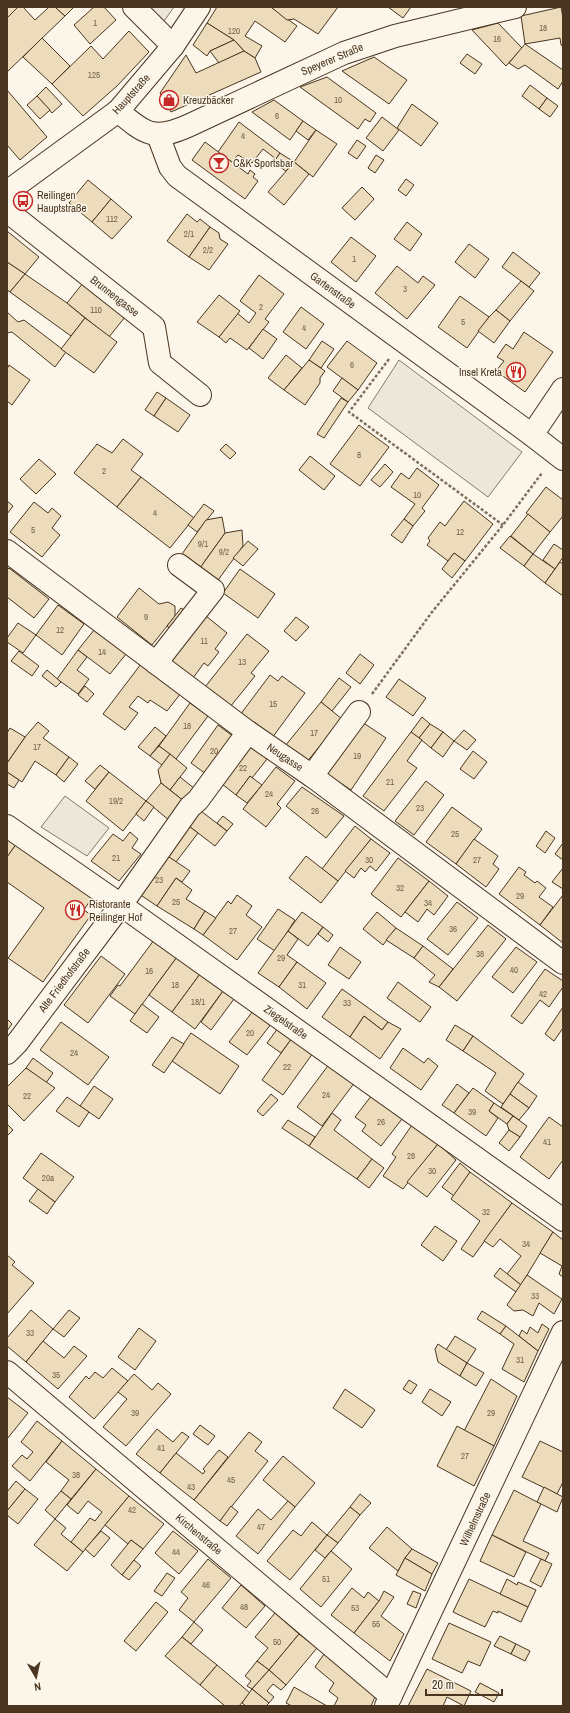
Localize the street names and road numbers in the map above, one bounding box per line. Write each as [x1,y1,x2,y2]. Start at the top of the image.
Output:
street label: Speyerer Straße [299,40,365,78]
street label: Hauptstraße [109,71,153,117]
street label: Gartenstraße [307,269,359,311]
street label: Brunnengasse [88,273,142,319]
street label: Neugasse [264,740,306,774]
street label: Alte Friedhofstraße [35,945,93,1016]
street label: Ziegelstraße [261,1002,311,1042]
street label: Wilhelmstraße [456,1490,494,1548]
street label: Kirchenstraße [173,1510,225,1558]

